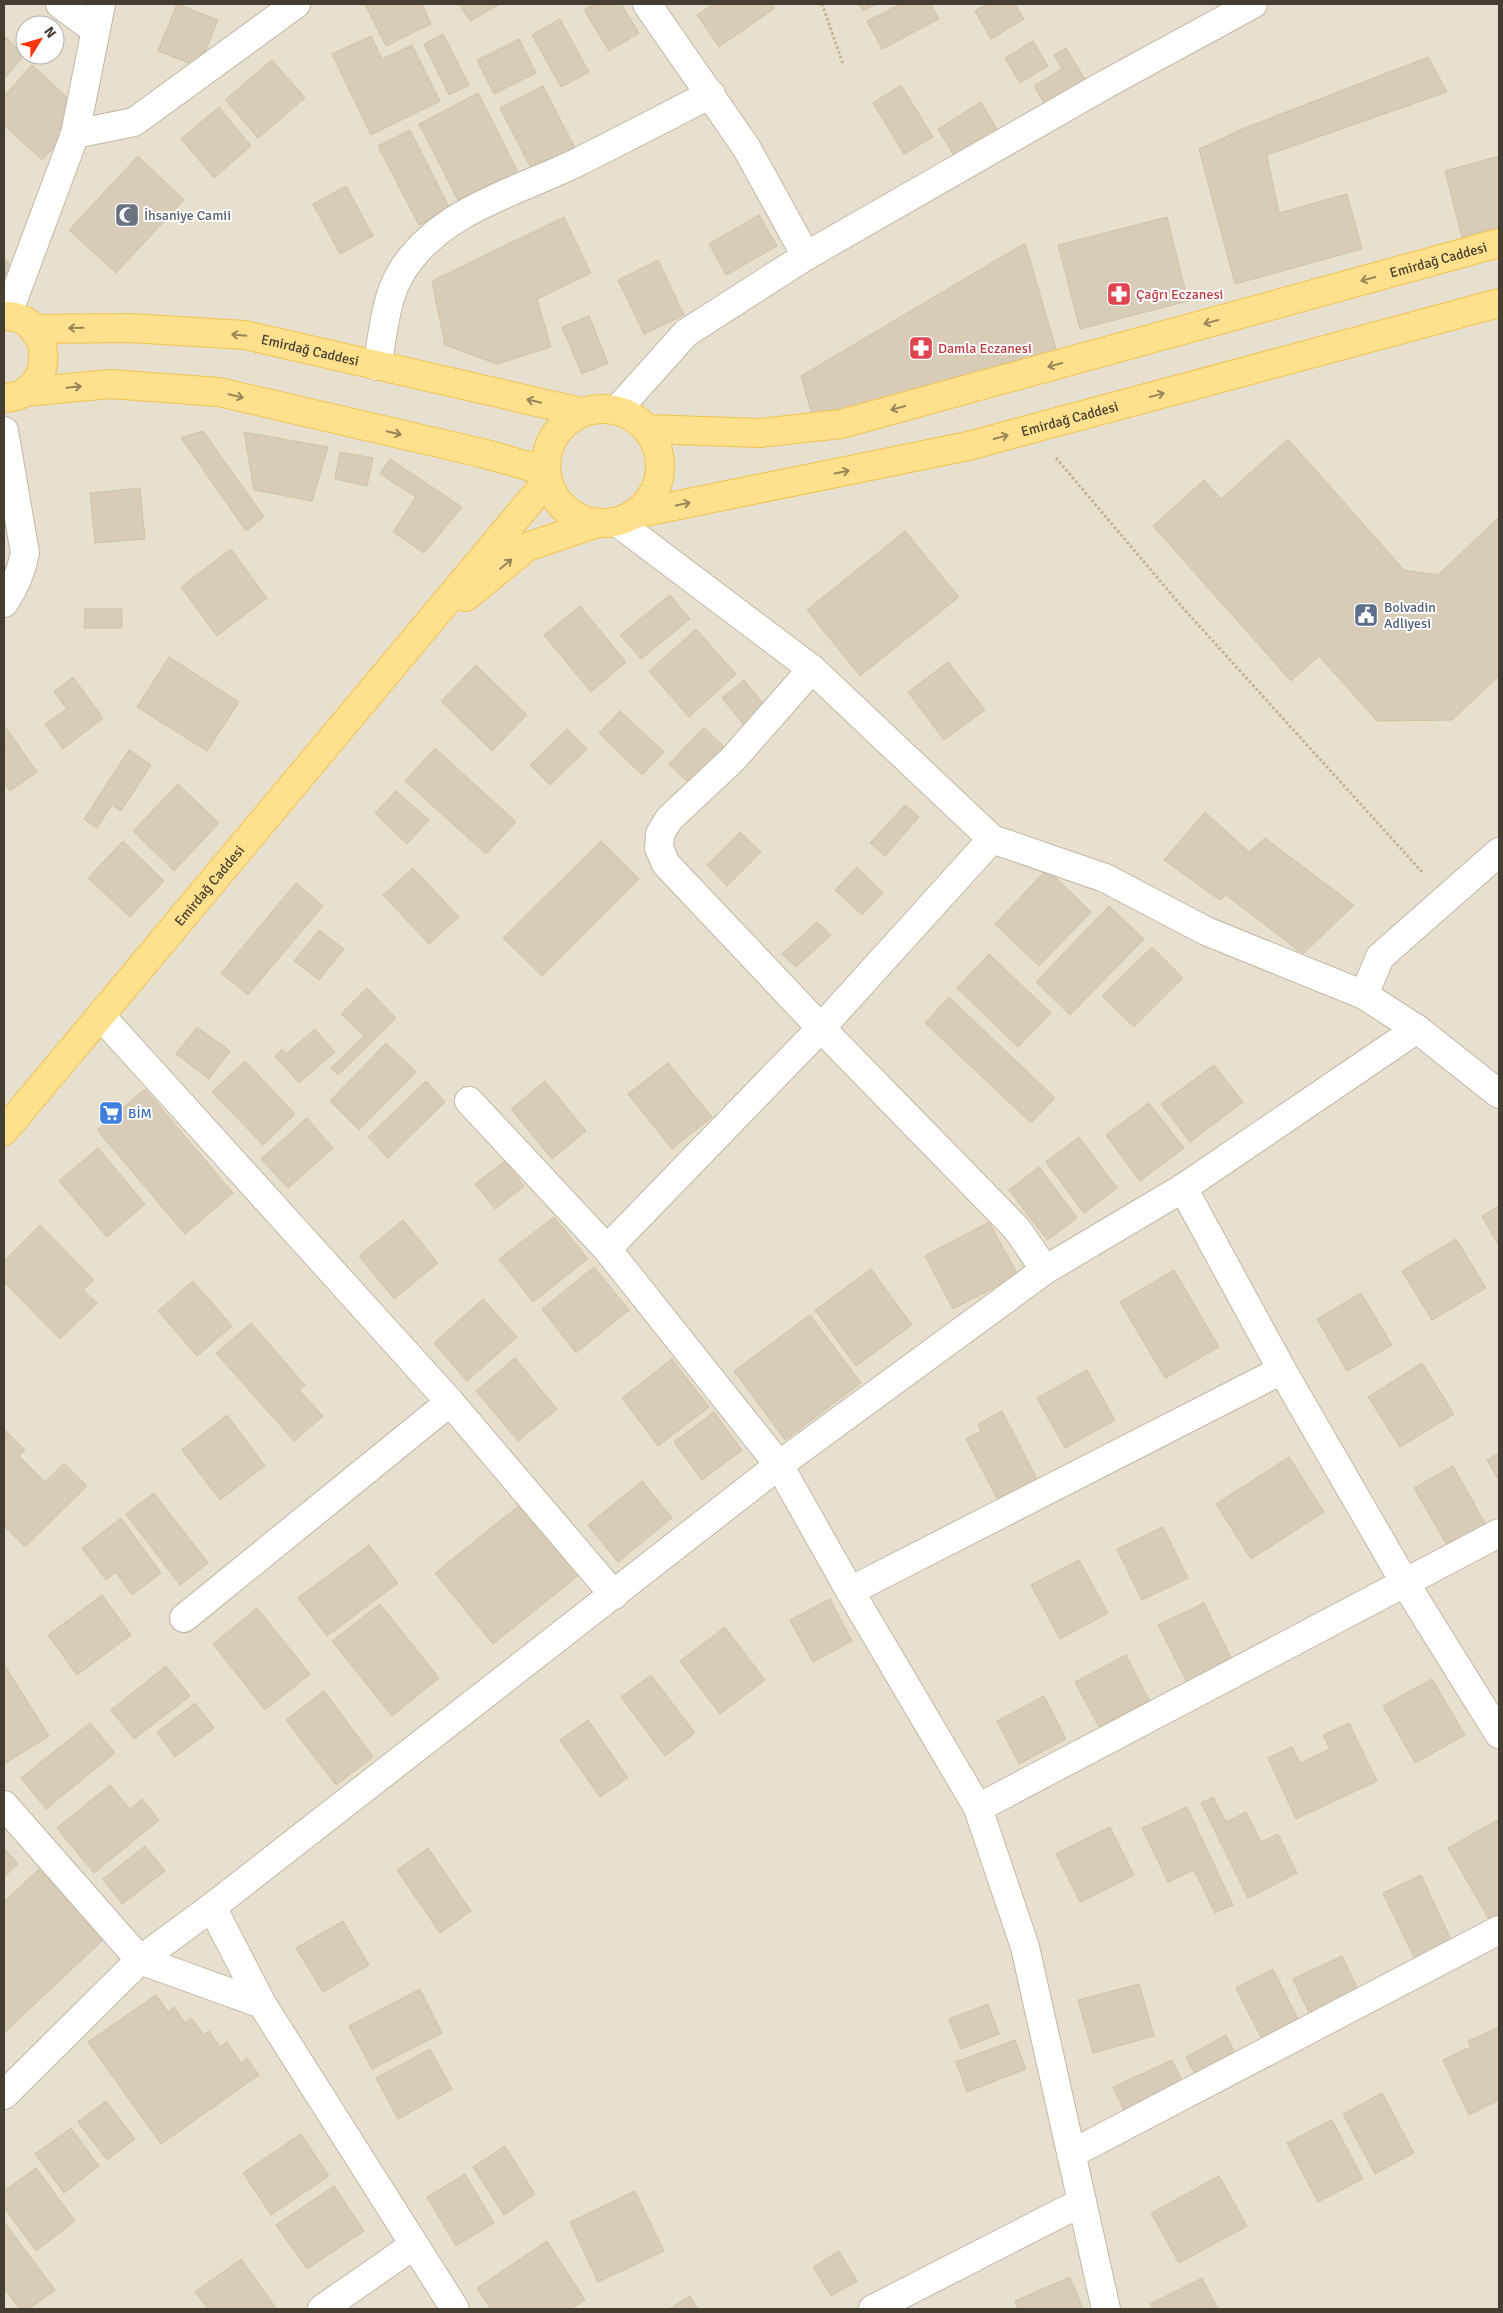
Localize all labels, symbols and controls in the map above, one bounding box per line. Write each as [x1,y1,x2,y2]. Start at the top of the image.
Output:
north arrow [15,15,65,65]
text: N [40,23,60,41]
mosque icon: İhsaniye Camii [114,202,140,228]
place label: İhsaniye Camii [144,207,231,224]
street label: Emirdağ Caddesi [1388,238,1489,281]
one-way arrow [1360,274,1376,284]
pharmacy icon: Çağrı Eczanesi [1106,281,1132,307]
place label: Çağrı Eczanesi [1136,286,1223,303]
one-way arrow [1204,318,1220,327]
one-way arrow [69,323,85,333]
one-way arrow [231,330,247,340]
street label: Emirdağ Caddesi [259,330,361,369]
pharmacy icon: Damla Eczanesi [908,335,934,361]
place label: Damla Eczanesi [938,340,1032,357]
one-way arrow [1047,361,1063,370]
one-way arrow [66,383,82,392]
one-way arrow [1149,389,1165,399]
one-way arrow [227,392,243,401]
one-way arrow [526,396,542,405]
street label: Emirdağ Caddesi [1019,397,1120,440]
one-way arrow [890,404,906,414]
one-way arrow [385,429,401,438]
one-way arrow [992,432,1008,441]
one-way arrow [833,466,849,476]
one-way arrow [674,499,690,509]
one-way arrow [500,558,513,569]
place label: Bolvadin Adliyesi [1384,599,1436,632]
public building icon: Bolvadin Adliyesi [1353,602,1379,628]
street label: Emirdağ Caddesi [171,842,248,929]
supermarket icon: BİM [98,1100,124,1126]
place label: BİM [128,1105,152,1122]

